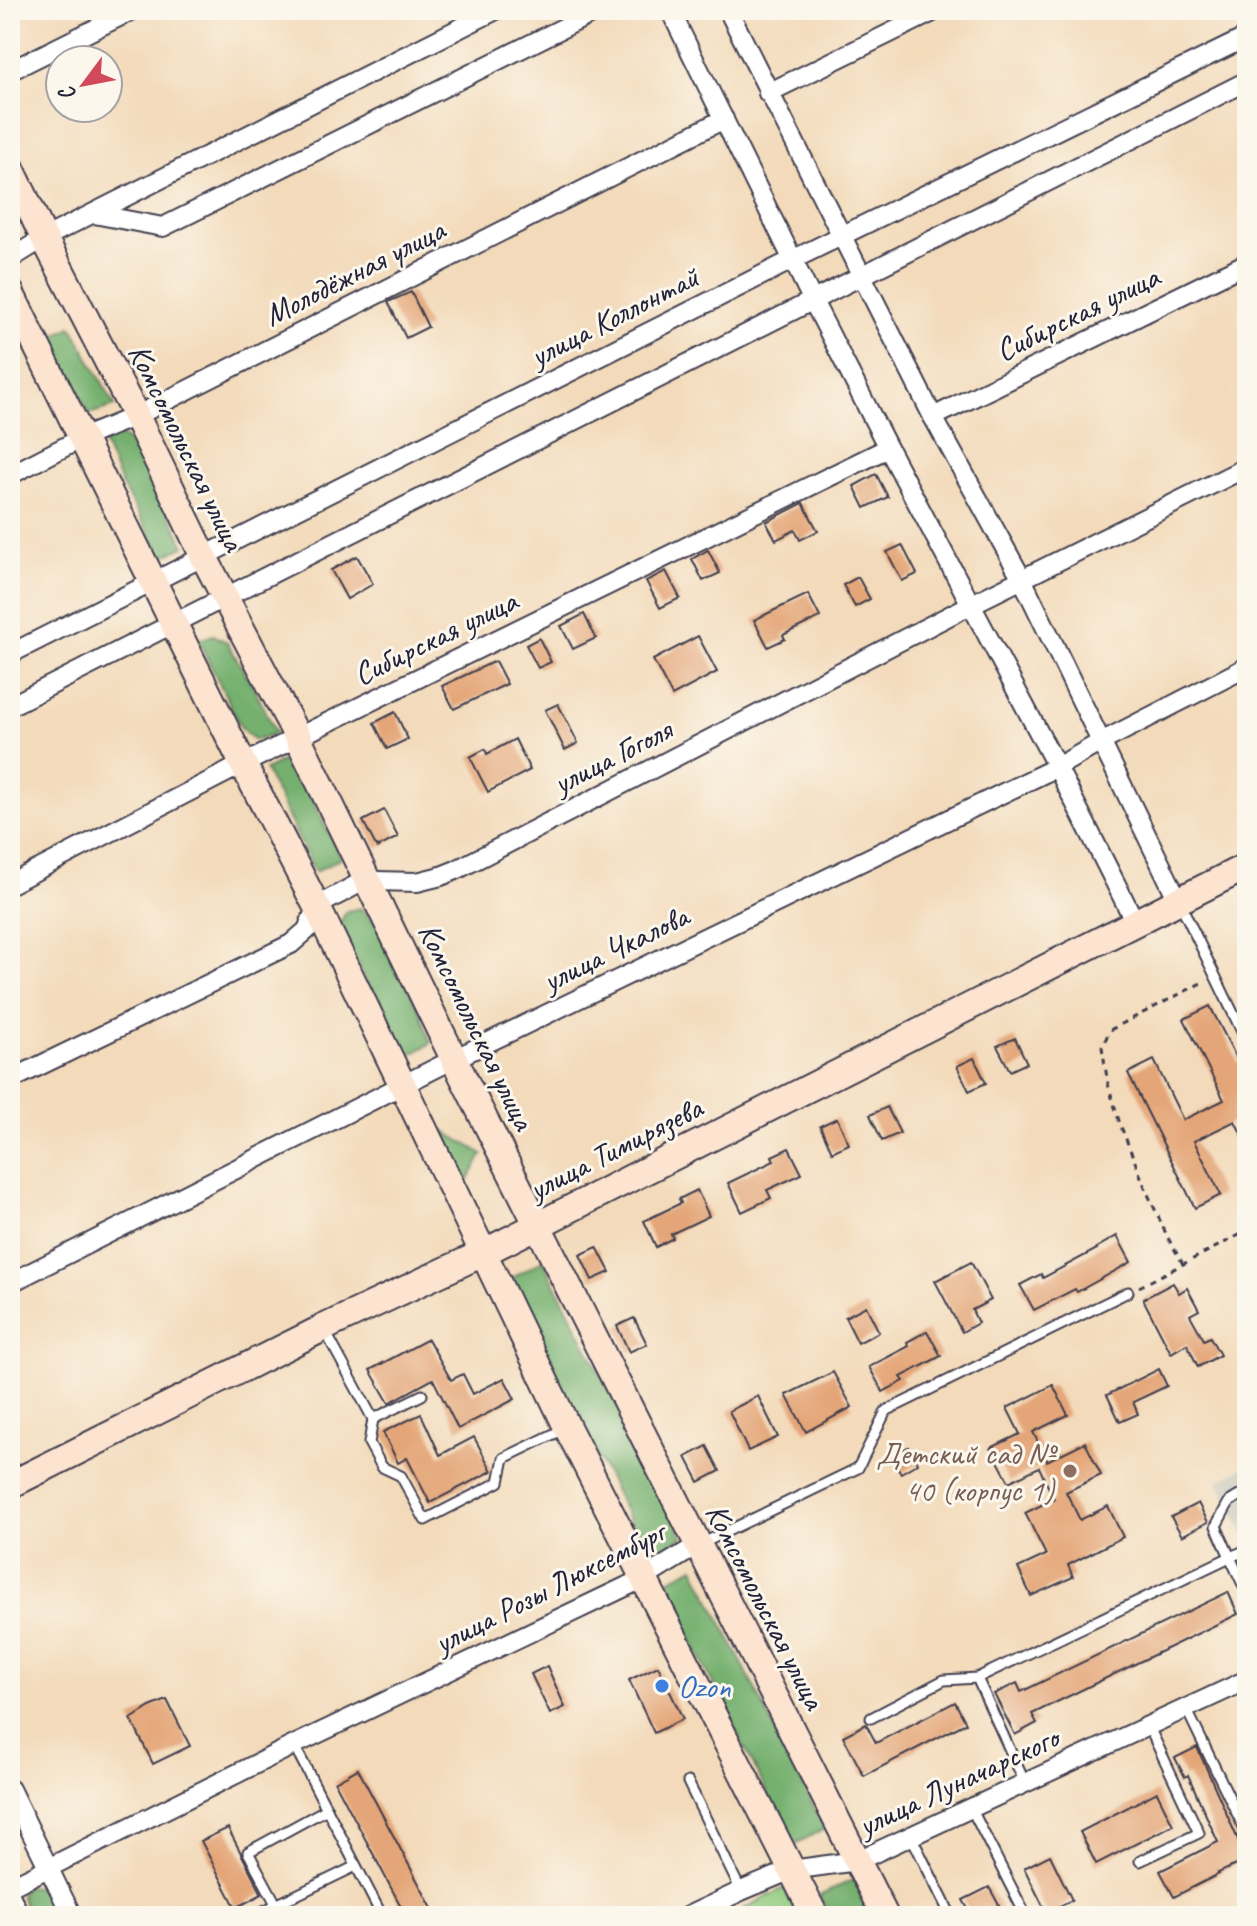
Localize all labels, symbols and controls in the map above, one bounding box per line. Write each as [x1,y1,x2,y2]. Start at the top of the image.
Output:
north arrow [44,44,124,124]
text: С [51,79,83,106]
street label: Молодёжная улица [257,208,453,336]
street label: Сибирская улица [989,255,1168,371]
street label: улица Коллонтай [521,256,707,377]
street label: Комсомольская улица [119,337,255,559]
street label: Сибирская улица [347,579,526,695]
street label: улица Гоголя [544,708,680,805]
street label: улица Чкалова [534,894,697,1002]
street label: Комсомольская улица [409,916,545,1138]
street label: улица Тимирязева [520,1086,711,1211]
place label: Детский сад № 40 (корпус 1) [876,1433,1059,1511]
marker: Детский сад № 40 (корпус 1) [1061,1462,1079,1480]
street label: Комсомольская улица [696,1496,836,1718]
street label: улица Розы Люксембург [425,1510,675,1664]
place label: Ozon [678,1666,731,1707]
marker: Ozon [653,1677,671,1695]
street label: улица Луначарского [850,1716,1068,1847]

